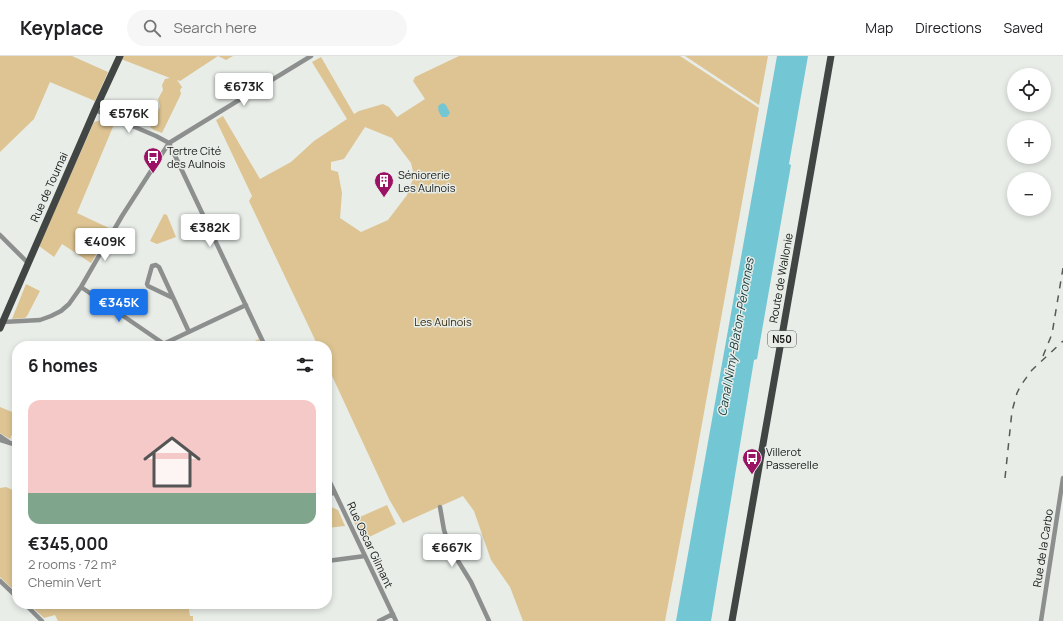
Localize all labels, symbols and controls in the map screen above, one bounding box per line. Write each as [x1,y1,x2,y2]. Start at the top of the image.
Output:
search box [127,10,407,46]
text: Keyplace [20,15,103,41]
icon: search [141,17,163,39]
text: Search here [173,17,257,38]
text: Map [865,18,893,37]
text: Directions [915,18,982,37]
text: Saved [1004,18,1043,37]
map controls [1007,68,1051,216]
button: locate [1007,68,1051,112]
pin: €673K [216,73,272,107]
text: €673K [224,77,264,95]
pin: €576K [101,100,157,134]
text: €576K [109,104,149,122]
button: + [1007,120,1051,164]
place label: Tertre Cité des Aulnois [167,143,226,171]
bus stop icon: Tertre Cité des Aulnois [142,146,164,174]
street label: Rue de Tournai [26,149,71,224]
place label: Séniorerie Les Aulnois [398,167,456,195]
building icon: Séniorerie Les Aulnois [373,170,395,198]
button: − [1007,172,1051,216]
pin: €382K [182,214,238,248]
text: €382K [190,218,230,236]
pin: €409K [77,228,133,262]
street label: Route de Wallonie [765,231,796,324]
text: €409K [84,232,126,250]
water label: Canal Nimy-Blaton-Péronnes [713,255,758,417]
pin: €345K [91,289,147,323]
text: €345K [99,293,139,311]
park label: Les Aulnois [414,314,472,329]
road number: N50 [768,331,796,347]
text: 6 homes [28,354,98,377]
icon: filters [294,354,316,376]
icon: home [136,426,208,498]
place label: Villerot Passerelle [766,444,819,472]
bus stop icon: Villerot Passerelle [741,447,763,475]
street label: Rue Oscar Gilmant [344,499,397,590]
street label: Rue de la Carbo [1029,507,1056,588]
text: €345,000 [28,532,109,555]
pin: €667K [424,534,480,568]
text: €667K [432,538,472,556]
text: 2 rooms · 72 m² [28,555,117,573]
text: Chemin Vert [28,573,101,591]

